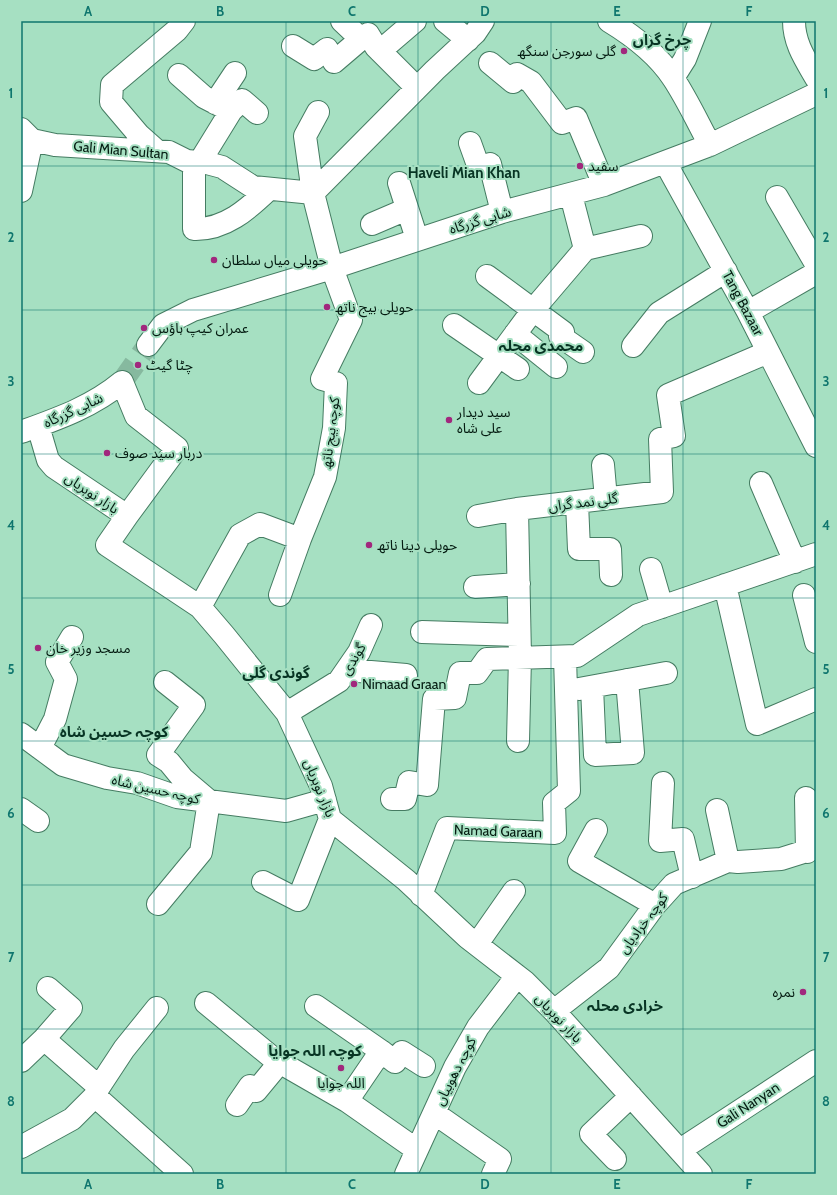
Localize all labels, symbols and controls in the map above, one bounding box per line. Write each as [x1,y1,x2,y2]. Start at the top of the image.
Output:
text: A [84,3,93,19]
text: B [216,3,224,19]
text: C [348,3,356,19]
text: D [480,3,490,19]
text: E [613,3,621,19]
text: F [746,3,753,19]
district label: چرخ گراں [633,31,692,51]
place label: گلی سورجن سنگھ [517,42,616,60]
marker: گلی سورجن سنگھ [619,46,629,56]
text: 1 [9,85,13,101]
text: 1 [824,85,828,101]
street label: Gali Mian Sultan [73,137,169,163]
place label: سفید [588,157,619,175]
marker: سفید [575,161,585,171]
district label: Haveli Mian Khan [408,164,520,182]
street label: شاہی گزرگاہ [447,202,513,238]
text: 2 [8,229,15,245]
text: 2 [823,229,830,245]
place label: حویلی میاں سلطان [222,251,327,269]
marker: حویلی میاں سلطان [209,255,219,265]
street label: Tang Bazaar [718,268,768,339]
place label: حویلی بیج ناتھ [335,298,414,318]
marker: حویلی بیج ناتھ [322,302,332,312]
place label: عمران کیپ ہاؤس [152,319,249,338]
marker: عمران کیپ ہاؤس [139,323,149,333]
district label: محمدی محلہ [499,337,583,355]
place label: چٹا گیٹ [146,356,193,375]
marker: چٹا گیٹ [133,360,143,370]
text: 3 [7,373,15,389]
text: 3 [822,373,830,389]
street label: شاہی گزرگاہ [40,388,106,432]
street label: کوچہ بیج ناتھ [317,396,345,470]
place label: سید دیدار علی شاہ [456,403,511,437]
marker: سید دیدار علی شاہ [444,415,454,425]
place label: دربار سید صوف [115,444,203,462]
marker: دربار سید صوف [102,448,112,458]
street label: بازار نوہریاں [62,468,123,518]
street label: گلی نمد گراں [547,489,619,515]
text: 4 [7,517,15,533]
text: 4 [822,517,830,533]
place label: حویلی دینا ناتھ [377,536,457,554]
marker: حویلی دینا ناتھ [364,540,374,550]
place label: مسجد وزیر خان [46,639,131,657]
street label: گوندی [336,639,370,678]
marker: مسجد وزیر خان [33,643,43,653]
text: 5 [8,661,15,677]
text: 5 [823,661,830,677]
district label: گوندی گلی [242,664,310,682]
place label: Nimaad Graan [362,675,446,693]
marker: Nimaad Graan [349,679,359,689]
district label: کوچہ حسین شاہ [60,723,169,742]
street label: بازار نوہریاں [300,756,340,820]
street label: کوچہ حسین شاہ [110,770,202,809]
text: 6 [7,805,15,821]
text: 6 [822,805,830,821]
street label: Namad Garaan [454,820,542,842]
street label: کوچہ خرادیاں [614,889,673,958]
text: 7 [8,949,15,965]
text: 7 [823,949,830,965]
place label: نمرہ [772,983,795,1001]
marker: نمرہ [798,987,808,997]
street label: بازار نوہریاں [531,989,587,1047]
district label: خرادی محلہ [587,997,663,1015]
street label: کوچہ دھوبیاں [430,1034,481,1109]
district label: کوچہ اللہ جوایا [268,1042,362,1061]
marker: اللہ جوایا [336,1063,346,1073]
place label: اللہ جوایا [317,1074,365,1092]
street label: Gali Nanyan [713,1078,783,1132]
text: 8 [7,1093,15,1109]
text: 8 [822,1093,830,1109]
text: A [84,1176,93,1192]
text: B [216,1176,224,1192]
text: C [348,1176,356,1192]
text: D [480,1176,490,1192]
text: E [613,1176,621,1192]
text: F [746,1176,753,1192]

